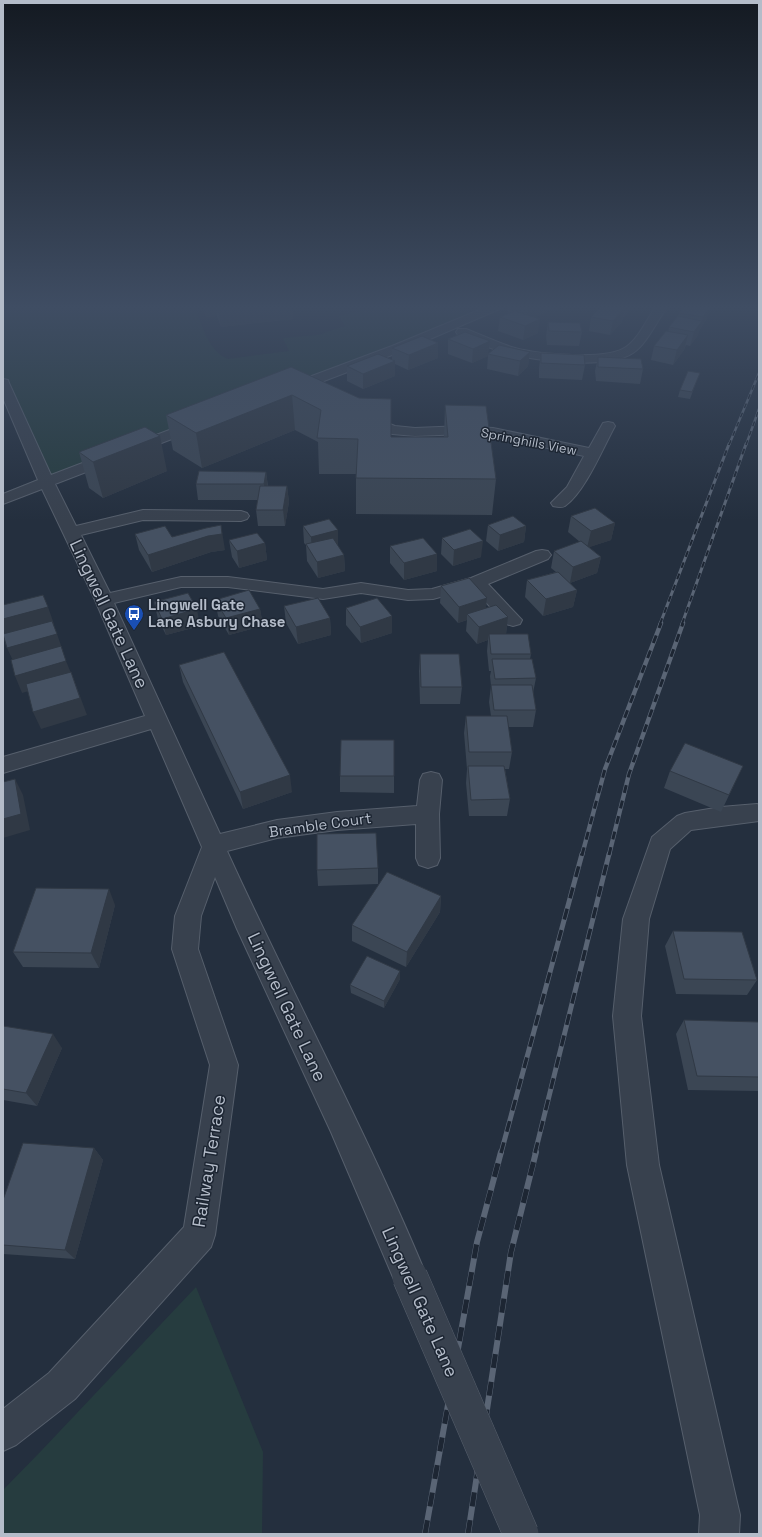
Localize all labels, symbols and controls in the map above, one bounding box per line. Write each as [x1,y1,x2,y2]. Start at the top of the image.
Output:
street label: Springhills View [479,424,578,459]
street label: Lingwell Gate Lane [65,536,154,692]
place label: Lingwell Gate Lane Asbury Chase [148,595,286,631]
bus stop icon: Lingwell Gate Lane Asbury Chase [123,603,145,631]
street label: Bramble Court [267,808,373,841]
street label: Lingwell Gate Lane [243,929,332,1085]
street label: Railway Terrace [187,1093,230,1229]
street label: Lingwell Gate Lane [377,1223,464,1380]

